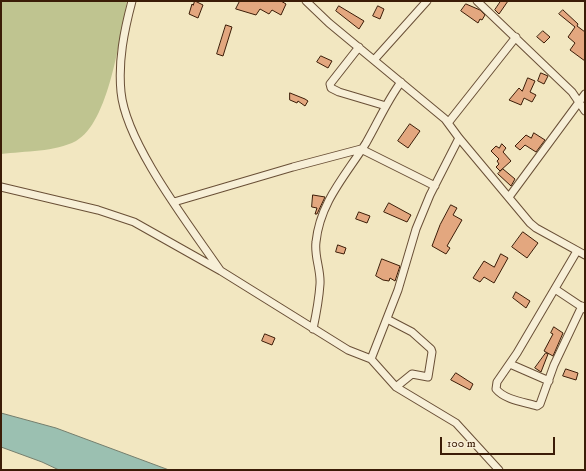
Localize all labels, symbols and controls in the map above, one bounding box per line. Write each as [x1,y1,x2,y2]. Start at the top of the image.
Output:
scale bar [442,429,557,455]
text: 100 m [447,436,476,451]

